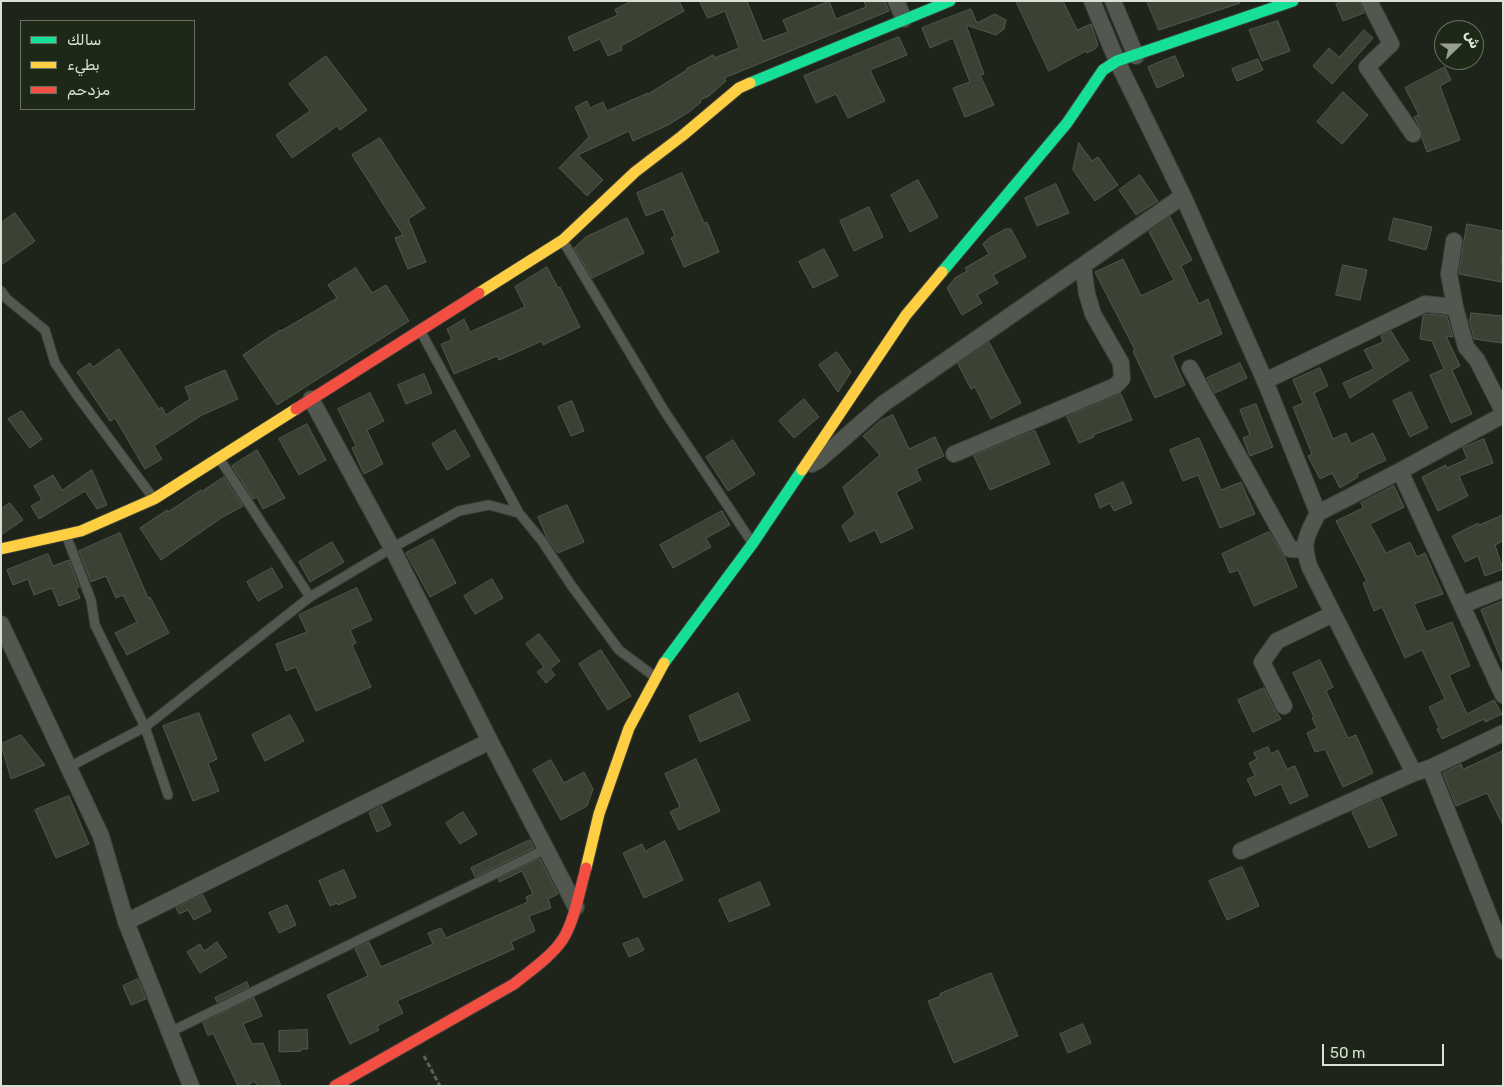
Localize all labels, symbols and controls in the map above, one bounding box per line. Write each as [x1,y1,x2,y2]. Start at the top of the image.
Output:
legend [20,20,195,110]
north arrow [1434,20,1484,70]
text: ش [1461,28,1484,51]
text: سالك [67,31,102,49]
text: بطيء [67,56,100,74]
text: مزدحم [67,81,110,99]
scale bar [1324,1034,1446,1066]
text: 50 m [1330,1044,1365,1062]

